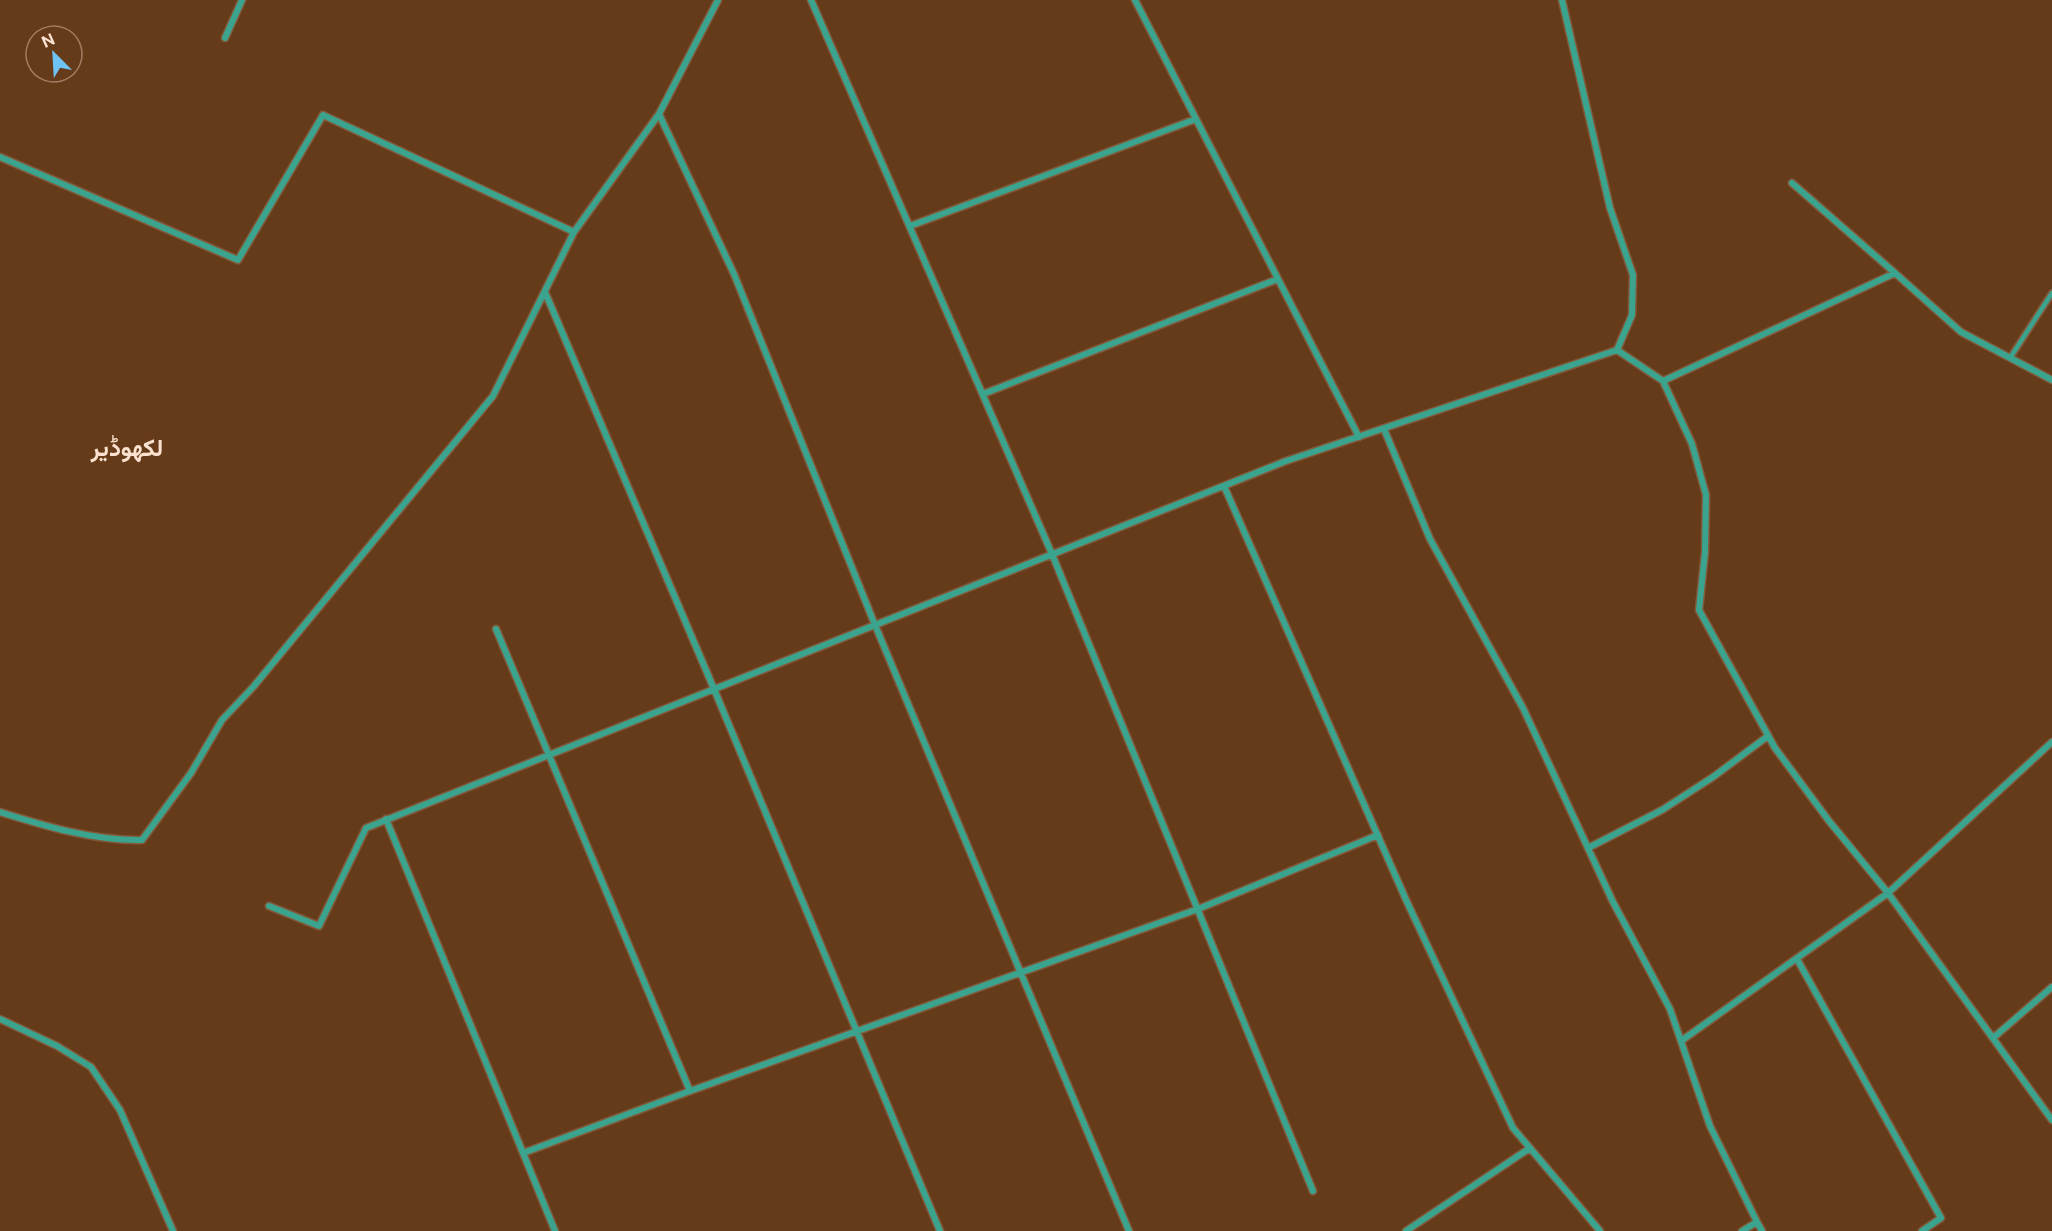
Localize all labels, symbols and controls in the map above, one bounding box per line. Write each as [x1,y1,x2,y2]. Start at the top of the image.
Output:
north arrow [24,24,84,84]
text: N [39,30,58,52]
district label: لکھوڈیر [90,433,163,463]

